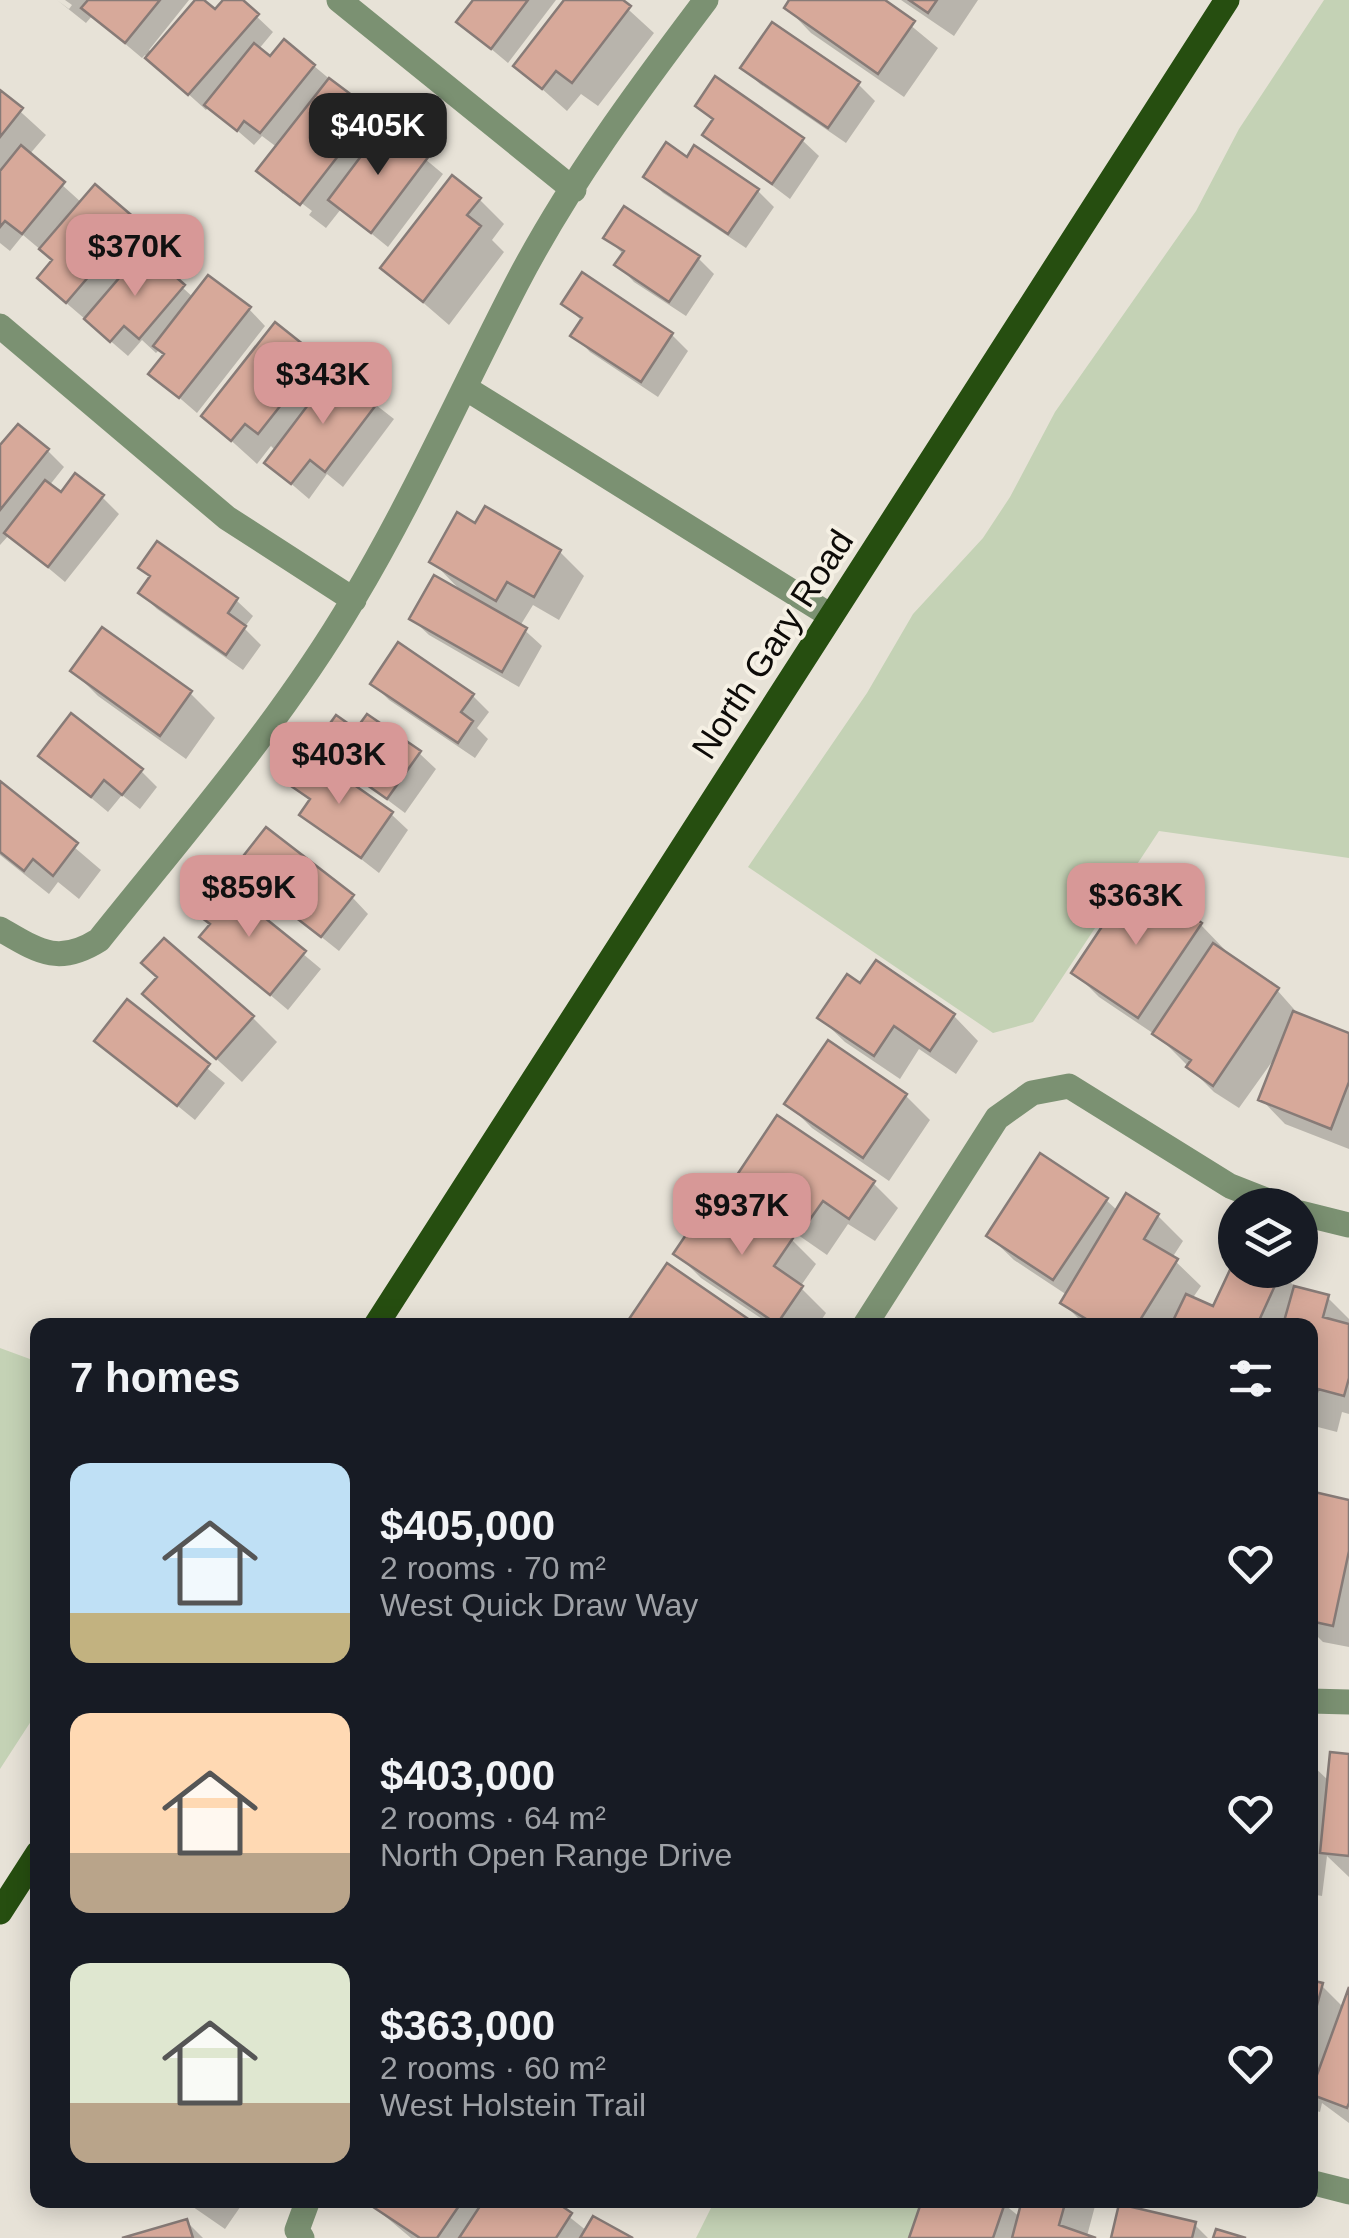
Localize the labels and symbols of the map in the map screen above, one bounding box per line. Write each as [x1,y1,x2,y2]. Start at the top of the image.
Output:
pin: $405K [308,93,448,178]
pin: $370K [65,214,205,299]
pin: $343K [253,342,393,427]
street label: North Gary Road [684,522,860,766]
pin: $403K [269,722,409,807]
pin: $859K [179,855,319,940]
pin: $363K [1066,863,1206,948]
pin: $937K [672,1173,812,1258]

